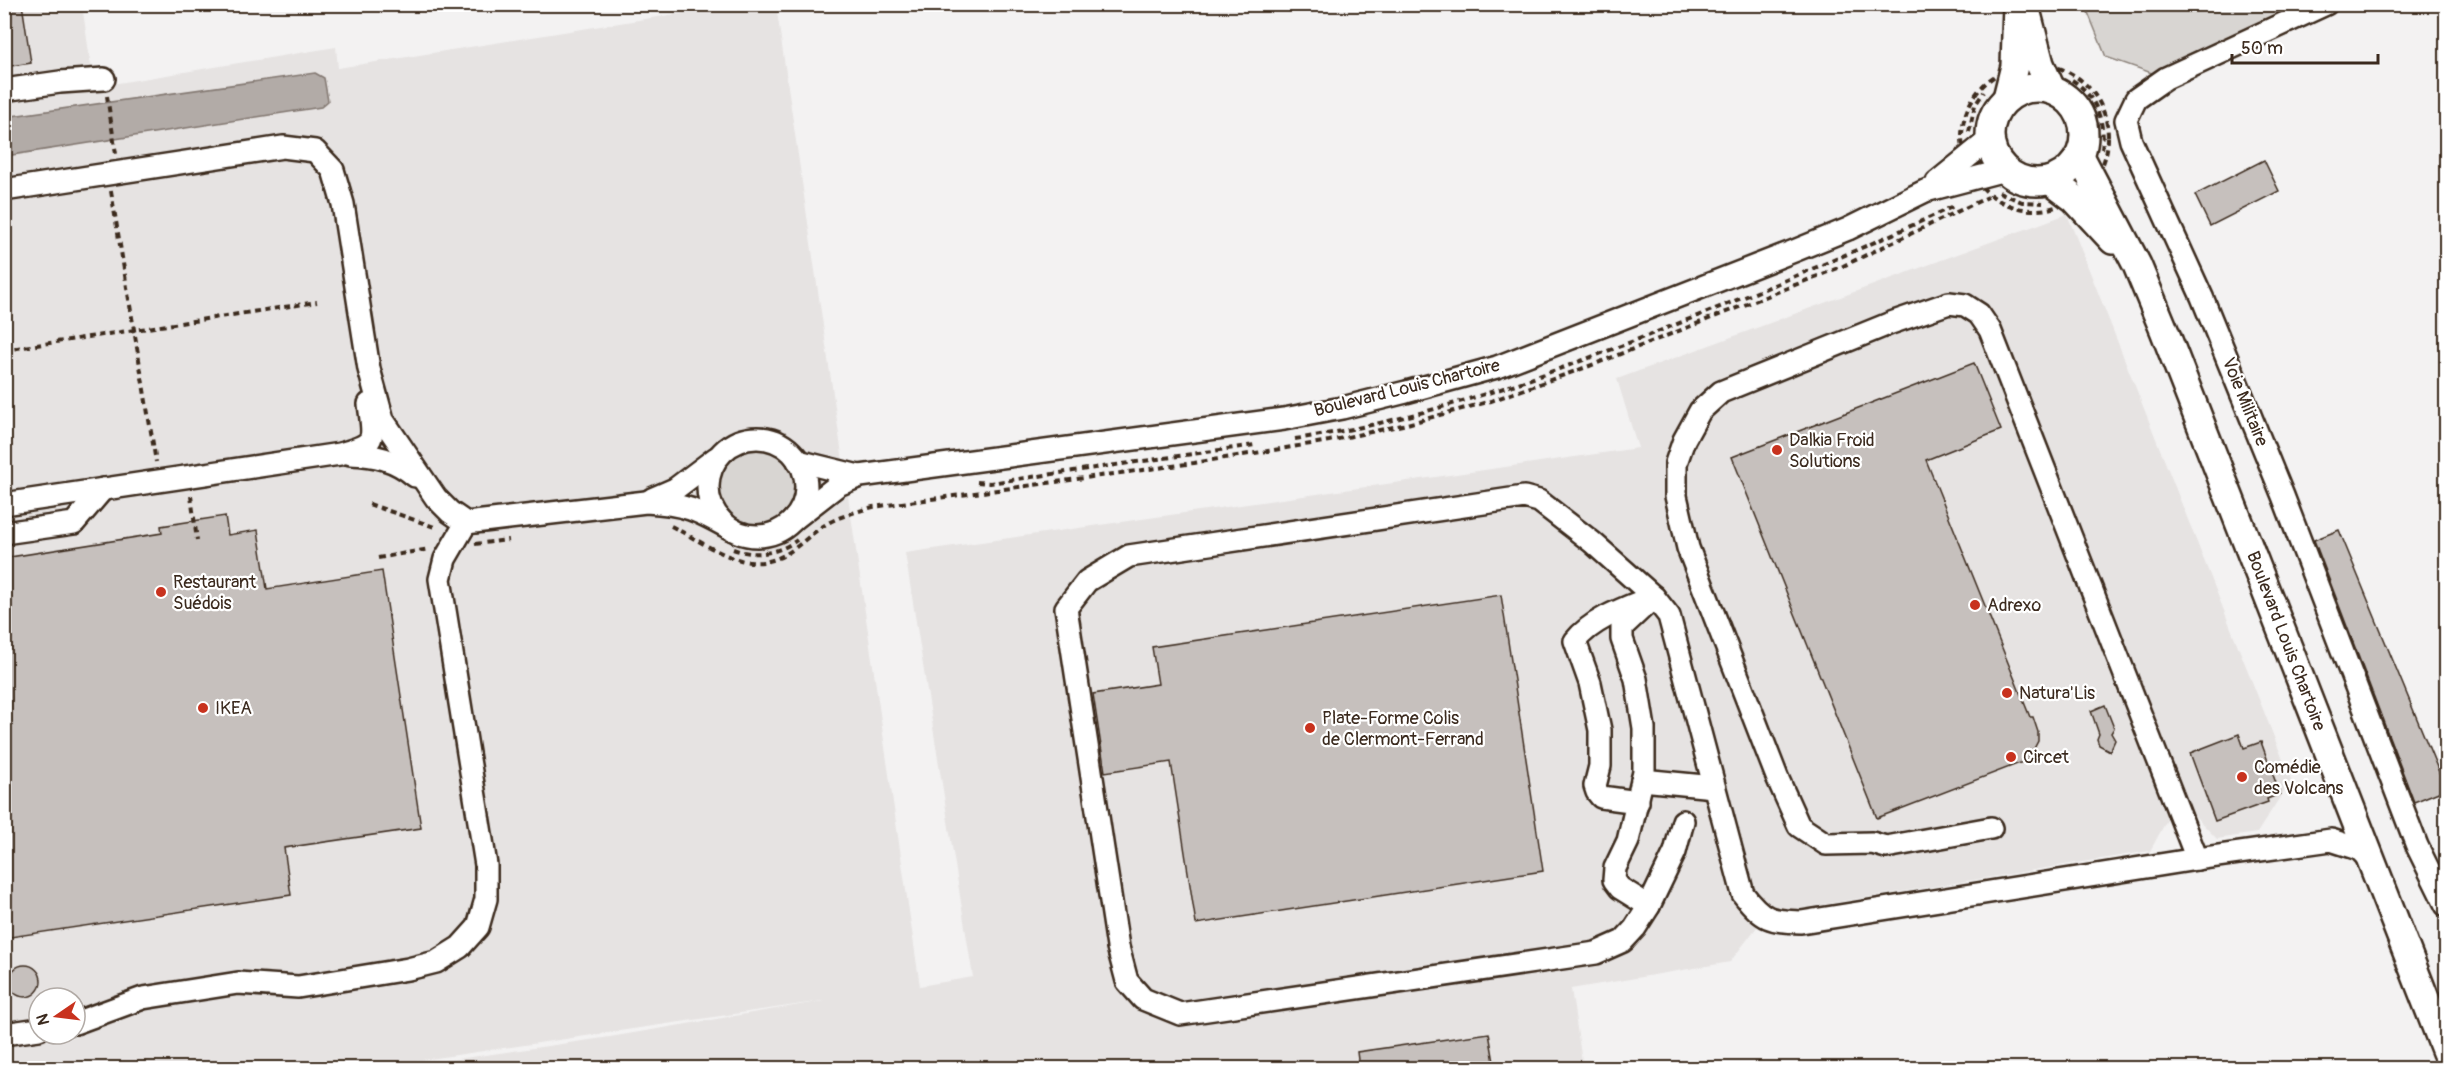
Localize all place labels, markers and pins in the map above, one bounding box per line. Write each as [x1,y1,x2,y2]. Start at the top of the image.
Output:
place label: Dalkia Froid Solutions [1789,429,1875,473]
marker: Dalkia Froid Solutions [1770,443,1784,457]
place label: Restaurant Suédois [173,571,257,615]
marker: Restaurant Suédois [154,585,168,599]
place label: Adrexo [1987,594,2041,617]
marker: Adrexo [1968,598,1982,612]
place label: Natura'Lis [2019,682,2095,705]
marker: Natura'Lis [2000,686,2014,700]
place label: IKEA [215,697,252,720]
marker: IKEA [196,701,210,715]
place label: Plate-Forme Colis de Clermont-Ferrand [1322,707,1484,751]
marker: Plate-Forme Colis de Clermont-Ferrand [1303,721,1317,735]
place label: Circet [2023,746,2070,769]
marker: Circet [2004,750,2018,764]
place label: Comédie des Volcans [2254,756,2343,800]
marker: Comédie des Volcans [2235,770,2249,784]

